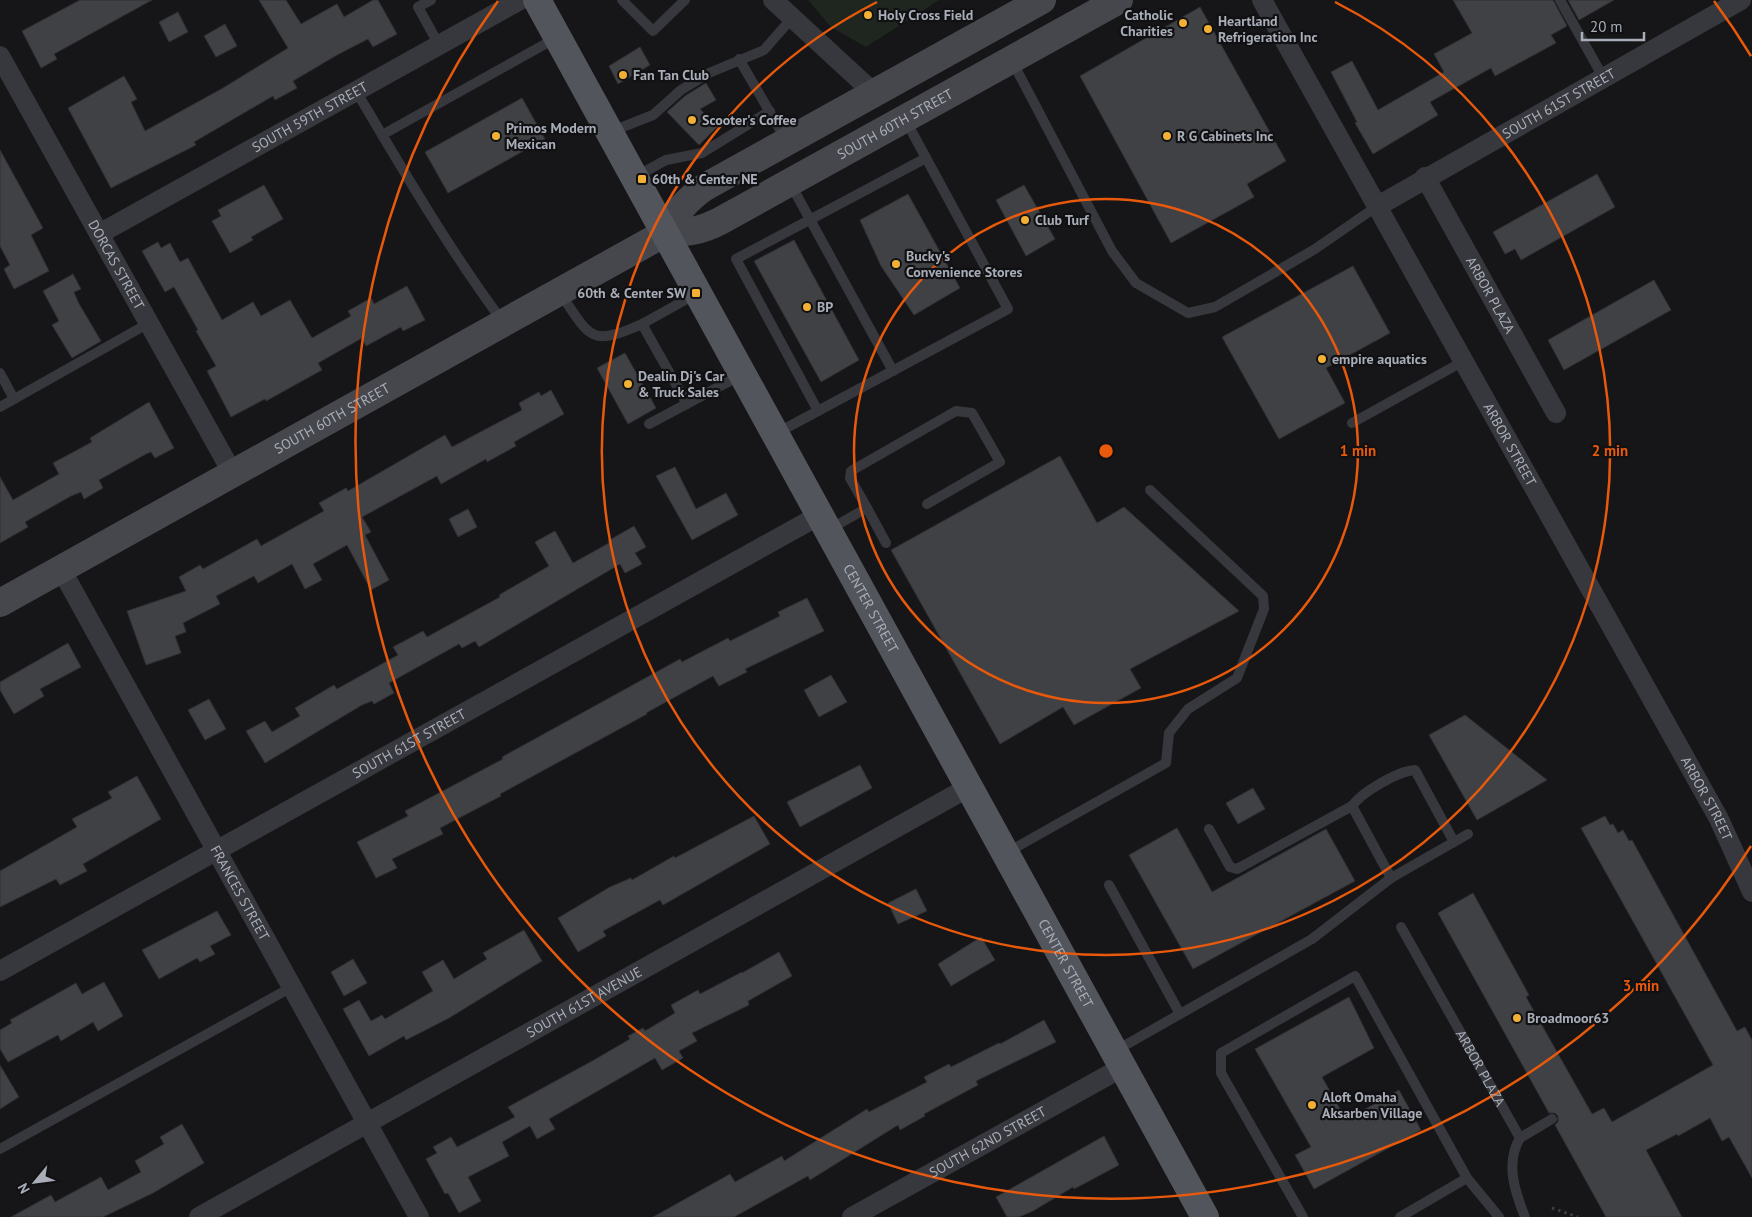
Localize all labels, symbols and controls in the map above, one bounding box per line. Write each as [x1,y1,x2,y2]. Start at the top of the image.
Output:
place label: Holy Cross Field [878,6,973,24]
place label: Catholic Charities [1120,6,1173,40]
marker: Holy Cross Field [862,9,874,21]
scale bar [1582,10,1644,42]
place label: Heartland Refrigeration Inc [1218,12,1318,46]
marker: Catholic Charities [1177,17,1189,29]
text: 20 m [1590,17,1623,36]
marker: Heartland Refrigeration Inc [1202,23,1214,35]
street label: SOUTH 61ST STREET [1499,64,1619,143]
place label: Fan Tan Club [633,66,710,84]
marker: Fan Tan Club [617,69,629,81]
street label: SOUTH 59TH STREET [249,77,371,156]
street label: SOUTH 60TH STREET [834,85,956,163]
place label: Scooter's Coffee [702,111,797,129]
marker: Scooter's Coffee [686,114,698,126]
place label: Primos Modern Mexican [506,119,596,153]
place label: R G Cabinets Inc [1177,127,1273,145]
marker: Primos Modern Mexican [490,130,502,142]
marker: R G Cabinets Inc [1161,130,1173,142]
place label: 60th & Center NE [652,170,758,188]
marker: 60th & Center NE [636,173,648,185]
place label: Club Turf [1035,211,1090,229]
marker: Club Turf [1019,214,1031,226]
street label: DORCAS STREET [84,217,149,313]
place label: Bucky's Convenience Stores [906,247,1023,281]
street label: ARBOR PLAZA [1462,253,1519,337]
marker: Bucky's Convenience Stores [890,258,902,270]
place label: 60th & Center SW [577,284,687,302]
marker: 60th & Center SW [690,287,702,299]
place label: BP [817,298,833,316]
marker: BP [801,301,813,313]
place label: empire aquatics [1332,350,1427,368]
marker: empire aquatics [1316,353,1328,365]
place label: Dealin Dj's Car & Truck Sales [638,367,724,401]
marker: Dealin Dj's Car & Truck Sales [622,378,634,390]
street label: SOUTH 60TH STREET [271,379,393,458]
street label: ARBOR STREET [1480,400,1541,490]
text: 1 min [1340,441,1376,460]
text: 2 min [1592,441,1628,460]
centre of rings [1097,442,1115,460]
street label: CENTER STREET [839,561,903,656]
street label: SOUTH 61ST STREET [349,705,469,782]
street label: ARBOR STREET [1677,753,1737,843]
street label: FRANCES STREET [206,842,274,944]
street label: CENTER STREET [1034,916,1098,1011]
street label: SOUTH 61ST AVENUE [523,963,645,1041]
text: 3 min [1623,976,1659,995]
place label: Broadmoor63 [1527,1009,1609,1027]
marker: Broadmoor63 [1511,1012,1523,1024]
street label: ARBOR PLAZA [1452,1027,1510,1110]
place label: Aloft Omaha Aksarben Village [1322,1088,1422,1122]
marker: Aloft Omaha Aksarben Village [1306,1099,1318,1111]
street label: SOUTH 62ND STREET [926,1102,1050,1182]
north arrow [10,1157,60,1207]
text: N [14,1180,34,1197]

